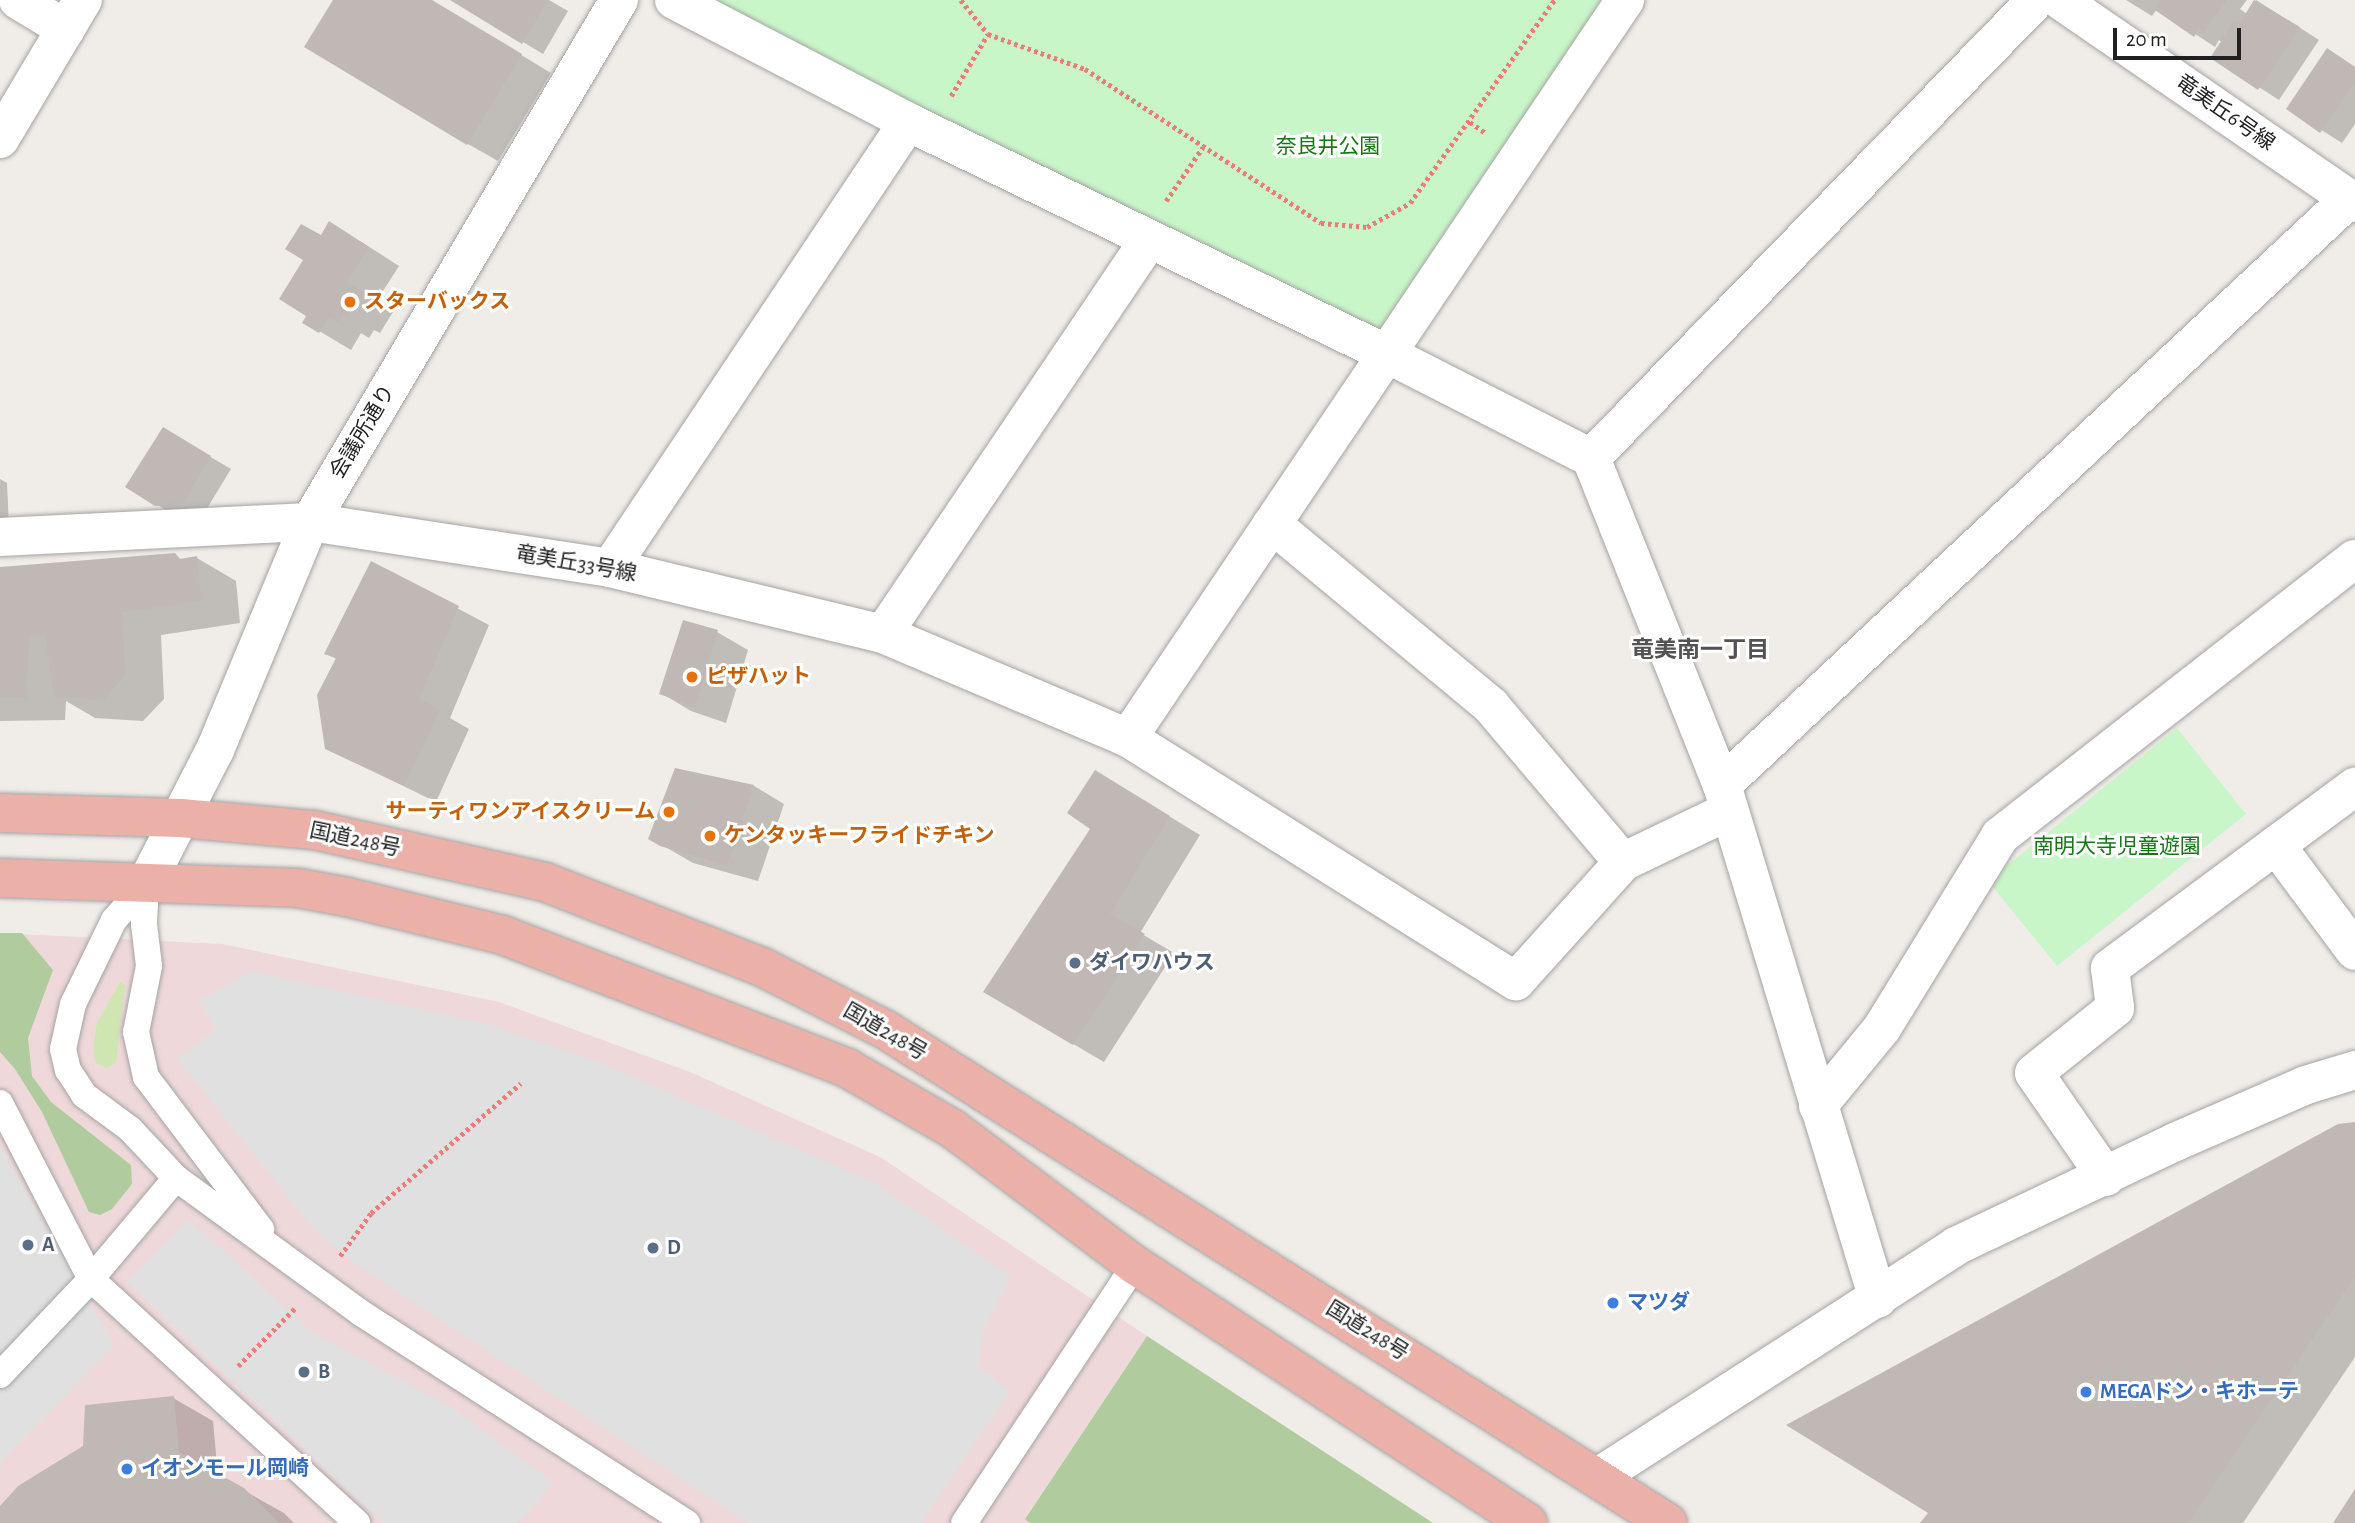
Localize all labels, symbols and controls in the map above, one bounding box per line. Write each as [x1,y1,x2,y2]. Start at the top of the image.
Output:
scale bar [2117,14,2245,58]
text: 20 m [2126,29,2167,50]
street label: 竜美丘6号線 [2171,70,2279,156]
park label: 奈良井公園 [1276,134,1380,160]
place label: スターバックス [364,289,511,315]
marker: スターバックス [342,294,358,310]
street label: 会議所通り [325,381,401,483]
street label: 竜美丘33号線 [514,541,638,587]
district label: 竜美南一丁目 [1631,637,1769,665]
place label: ピザハット [706,664,811,690]
marker: ピザハット [684,669,700,685]
place label: サーティワンアイスクリーム [382,799,655,825]
marker: サーティワンアイスクリーム [661,804,677,820]
street label: 国道248号 [307,818,403,862]
place label: ケンタッキーフライドチキン [724,823,997,849]
marker: ケンタッキーフライドチキン [702,828,718,844]
park label: 南明大寺児童遊園 [2033,834,2201,860]
place label: ダイワハウス [1089,950,1215,976]
marker: ダイワハウス [1067,955,1083,971]
street label: 国道248号 [839,998,931,1066]
place label: A [42,1232,55,1258]
place label: D [667,1235,681,1261]
marker: A [20,1237,36,1253]
marker: D [645,1240,661,1256]
place label: マツダ [1627,1290,1690,1316]
marker: マツダ [1605,1295,1621,1311]
street label: 国道248号 [1321,1296,1413,1366]
place label: B [318,1359,330,1385]
marker: B [296,1364,312,1380]
place label: MEGAドン・キホーテ [2100,1379,2299,1405]
marker: MEGAドン・キホーテ [2078,1384,2094,1400]
place label: イオンモール岡崎 [141,1456,309,1482]
marker: イオンモール岡崎 [119,1461,135,1477]

